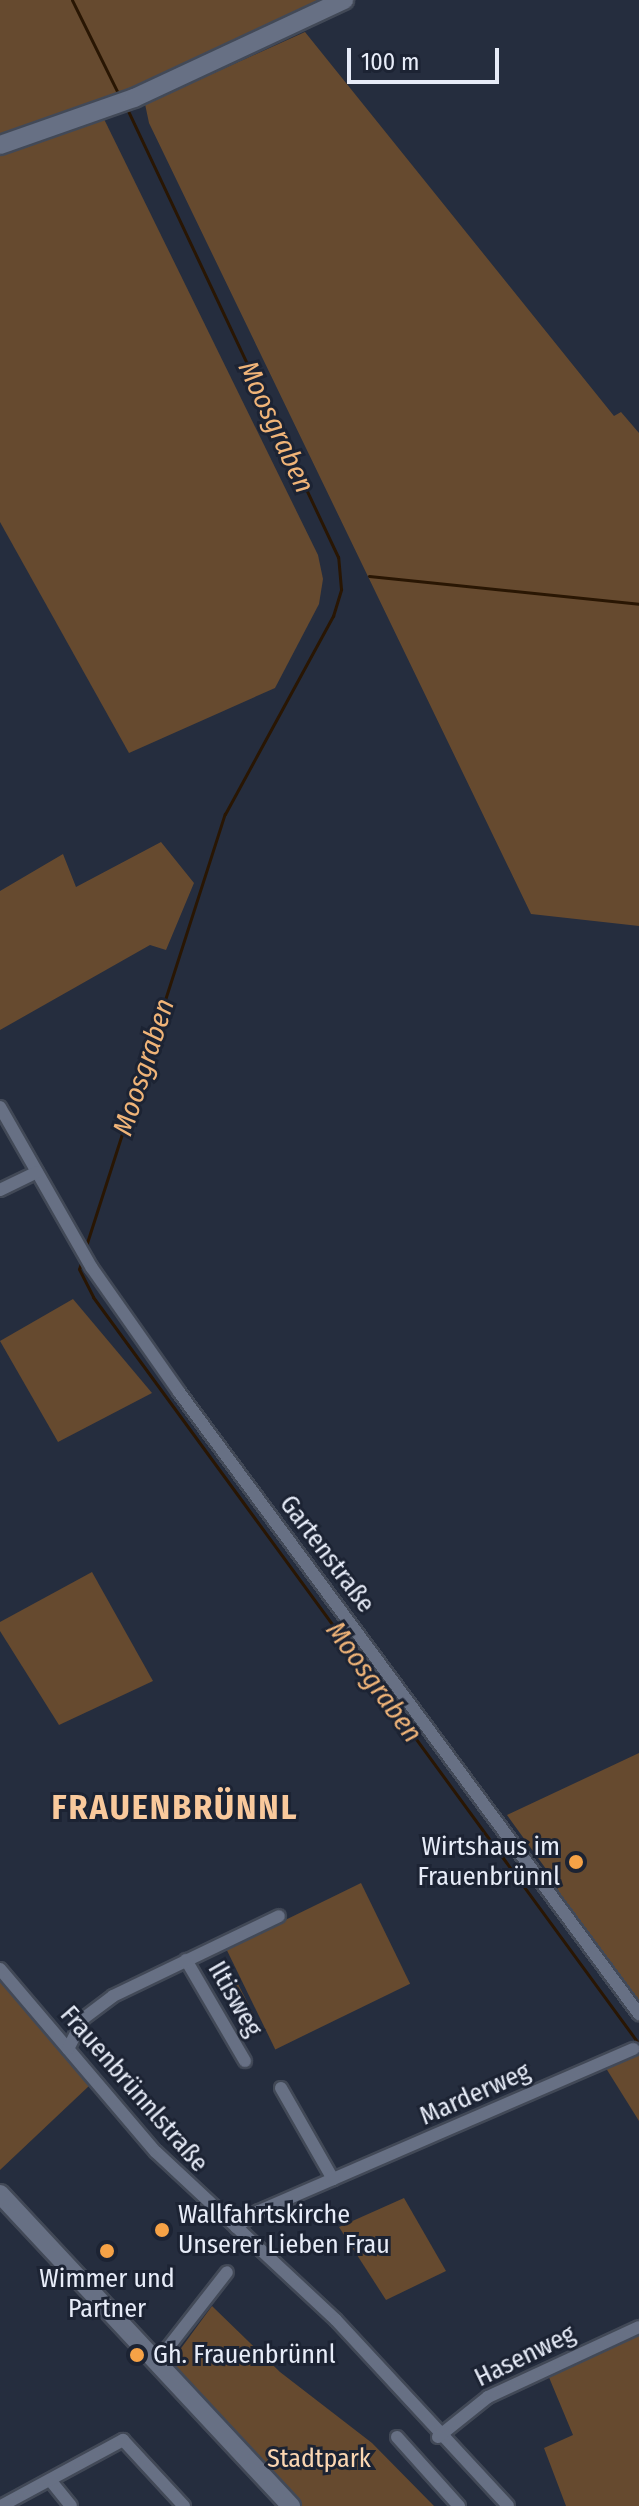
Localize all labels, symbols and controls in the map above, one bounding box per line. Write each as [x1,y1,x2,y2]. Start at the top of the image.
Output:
scale bar [351,32,503,82]
text: 100 m [361,48,419,76]
water label: Moosgraben [231,356,321,498]
water label: Moosgraben [106,994,182,1140]
street label: Gartenstraße [273,1489,381,1619]
water label: Moosgraben [319,1615,429,1749]
district label: FRAUENBRÜNNL [52,1788,298,1828]
place label: Wirtshaus im Frauenbrünnl [418,1831,560,1892]
marker: Wirtshaus im Frauenbrünnl [567,1853,585,1871]
street label: Iltisweg [201,1956,269,2042]
street label: Frauenbrünnlstraße [53,2000,215,2178]
street label: Marderweg [415,2056,535,2132]
place label: Wallfahrtskirche Unserer Lieben Frau [178,2199,390,2260]
marker: Wallfahrtskirche Unserer Lieben Frau [153,2221,171,2239]
marker: Wimmer und Partner [98,2242,116,2260]
place label: Wimmer und Partner [39,2263,175,2324]
street label: Hasenweg [470,2318,580,2394]
place label: Gh. Frauenbrünnl [153,2339,336,2371]
marker: Gh. Frauenbrünnl [128,2346,146,2364]
park label: Stadtpark [267,2443,371,2475]

